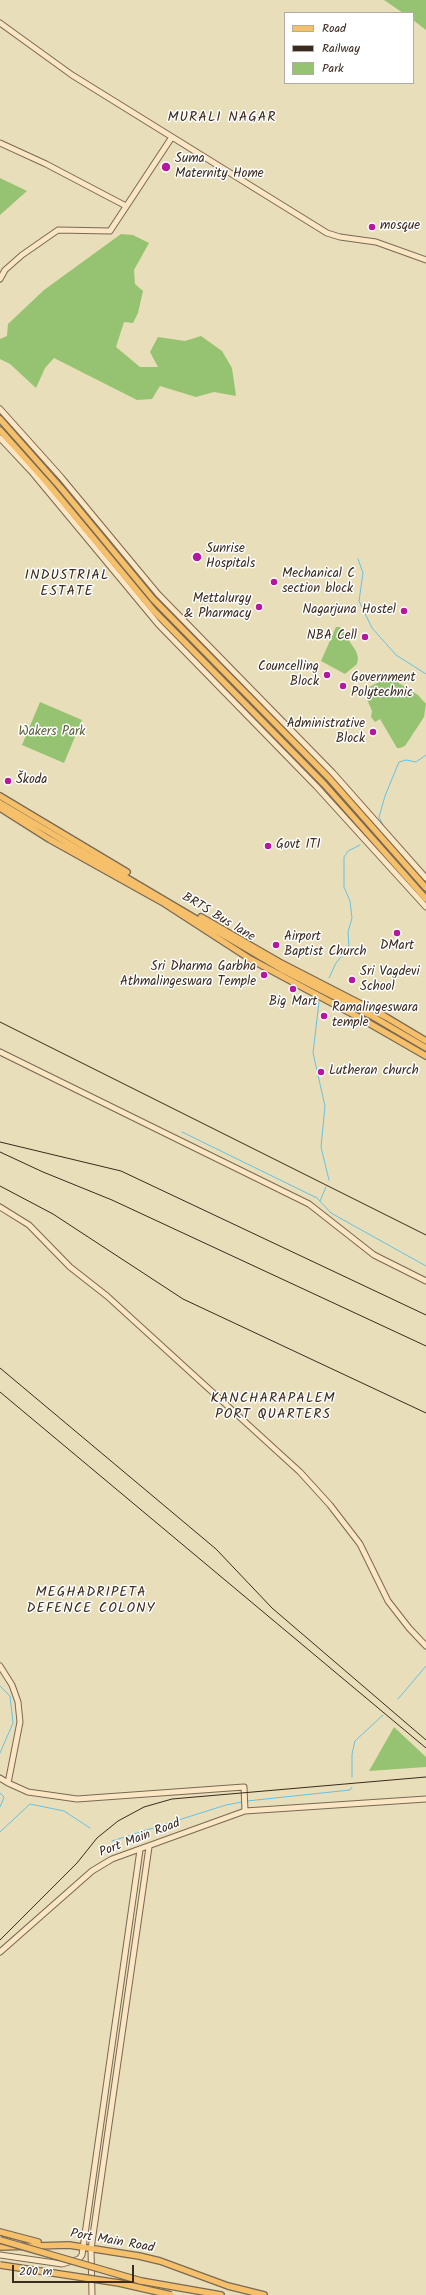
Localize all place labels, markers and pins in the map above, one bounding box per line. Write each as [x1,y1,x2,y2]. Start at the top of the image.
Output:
place label: Suma Maternity Home [175,152,264,183]
marker: Suma Maternity Home [160,161,172,173]
place label: mosque [380,219,420,235]
marker: mosque [367,222,377,232]
place label: Sunrise Hospitals [206,542,255,573]
marker: Sunrise Hospitals [191,551,203,563]
place label: Mechanical C section block [282,567,355,598]
marker: Mechanical C section block [269,577,279,587]
place label: Mettalurgy & Pharmacy [184,592,251,623]
marker: Mettalurgy & Pharmacy [254,602,264,612]
place label: Nagarjuna Hostel [303,603,396,619]
marker: Nagarjuna Hostel [399,606,409,616]
place label: NBA Cell [307,629,357,645]
marker: NBA Cell [360,632,370,642]
place label: Councelling Block [258,660,319,691]
marker: Councelling Block [322,670,332,680]
place label: Government Polytechnic [351,671,416,702]
marker: Government Polytechnic [338,681,348,691]
place label: Administrative Block [287,717,365,748]
marker: Administrative Block [368,727,378,737]
place label: Škoda [16,773,47,789]
marker: Škoda [3,776,13,786]
place label: Govt ITI [276,838,321,854]
marker: Govt ITI [263,841,273,851]
marker: DMart [392,928,402,938]
place label: Airport Baptist Church [284,930,367,961]
place label: DMart [380,939,414,955]
marker: Airport Baptist Church [271,940,281,950]
place label: Sri Dharma Garbha Athmalingeswara Temple [120,960,256,991]
place label: Sri Vagdevi School [360,965,420,996]
marker: Sri Dharma Garbha Athmalingeswara Temple [259,970,269,980]
marker: Sri Vagdevi School [347,975,357,985]
marker: Big Mart [288,984,298,994]
place label: Big Mart [269,995,317,1011]
place label: Ramalingeswara temple [332,1001,418,1032]
marker: Ramalingeswara temple [319,1011,329,1021]
place label: Lutheran church [329,1064,419,1080]
marker: Lutheran church [316,1067,326,1077]

